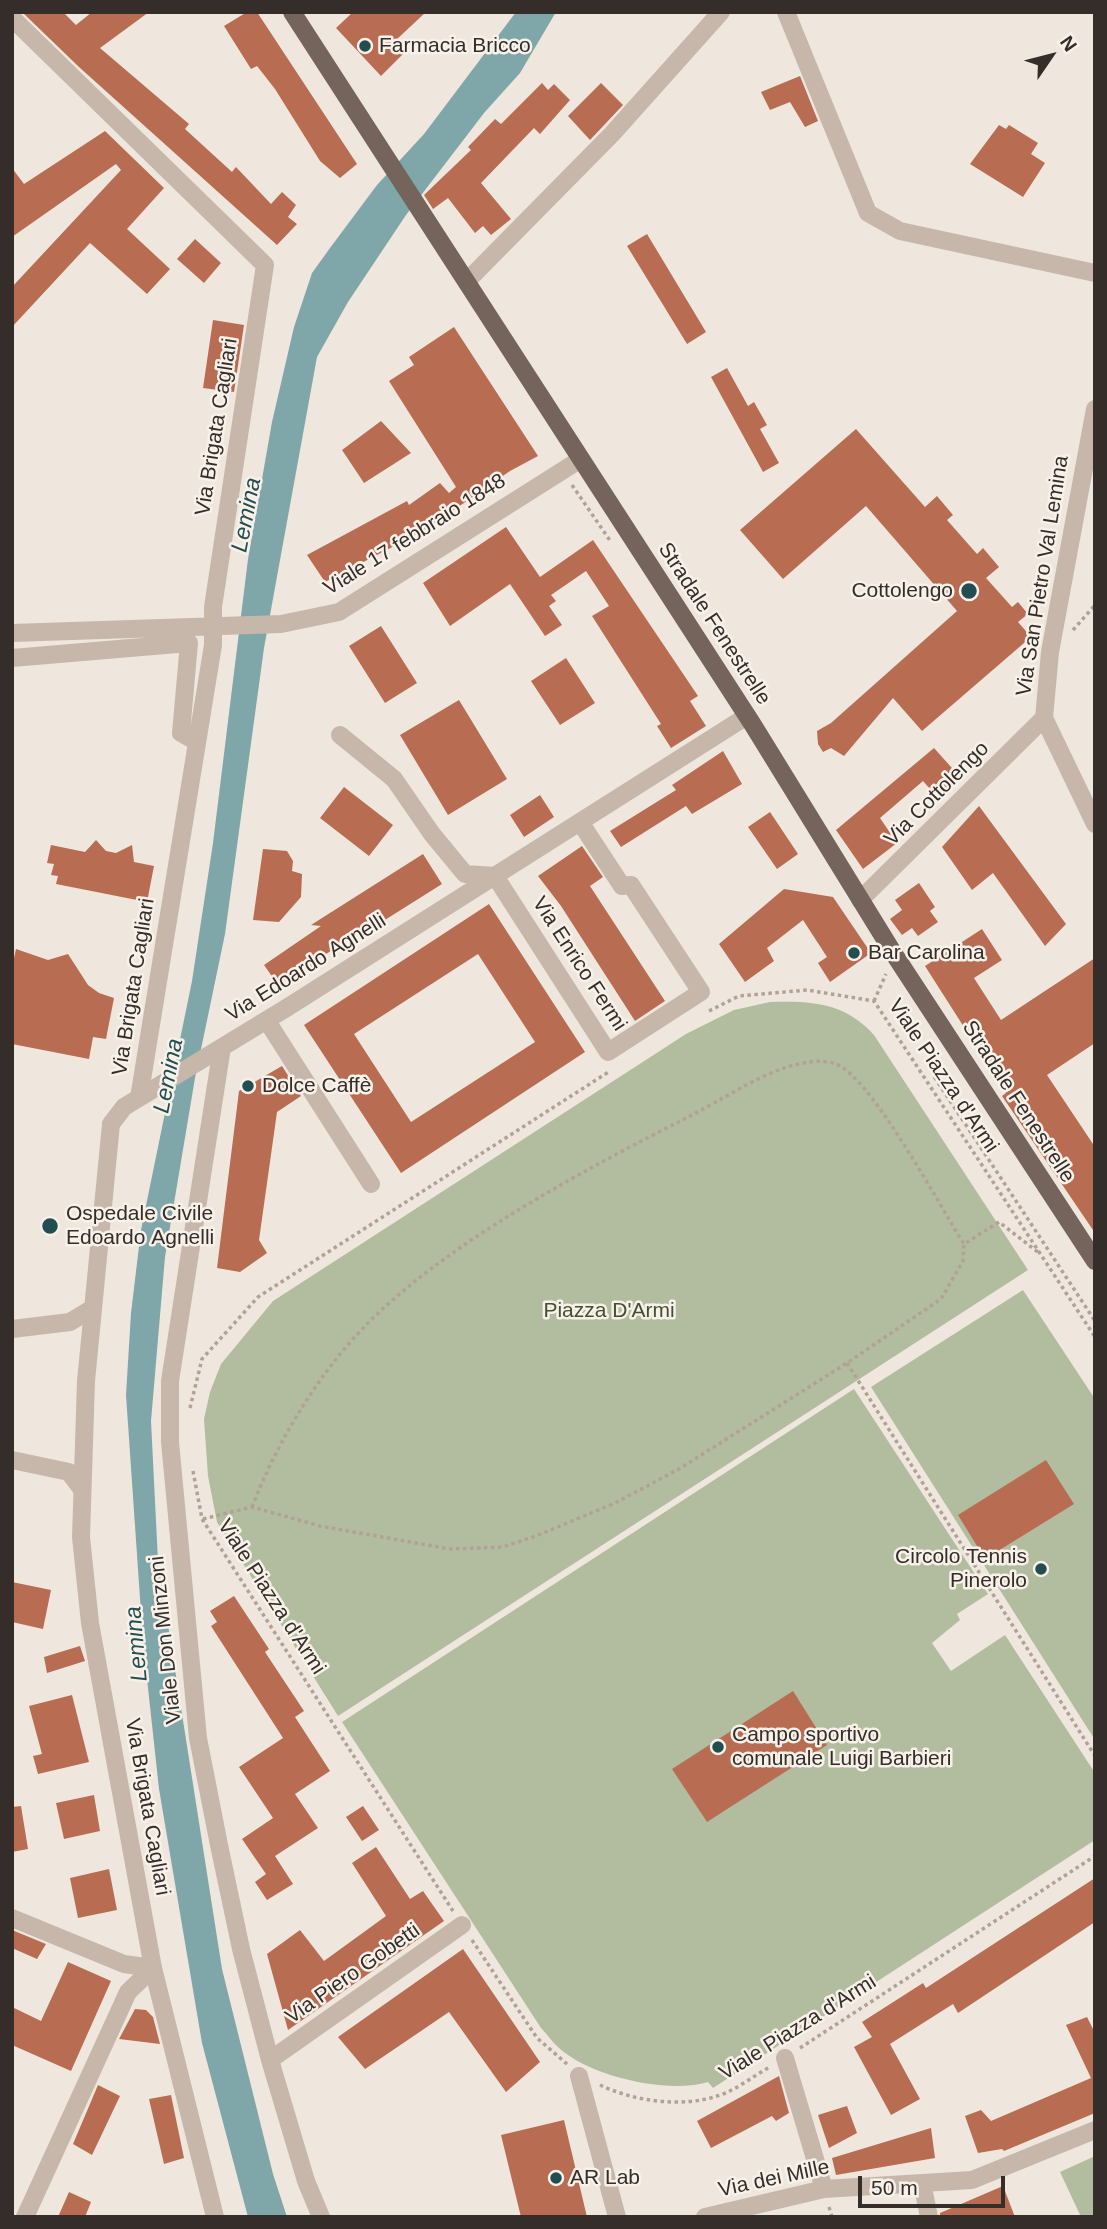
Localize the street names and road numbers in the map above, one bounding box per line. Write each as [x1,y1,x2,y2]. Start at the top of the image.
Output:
street label: Via Brigata Cagliari [191,336,243,518]
street label: Via San Pietro Val Lemina [1012,454,1074,698]
street label: Viale 17 febbraio 1848 [319,469,511,601]
street label: Stradale Fenestrelle [652,538,776,710]
street label: Via Cottolengo [880,737,994,851]
street label: Via Enrico Fermi [526,892,632,1036]
street label: Via Brigata Cagliari [108,896,160,1078]
street label: Via Edoardo Agnelli [221,909,391,1027]
street label: Viale Piazza d'Armi [882,994,1004,1158]
street label: Stradale Fenestrelle [956,1016,1080,1188]
street label: Viale Piazza d'Armi [211,1515,331,1679]
street label: Viale Don Minzoni [145,1555,187,1725]
street label: Via Brigata Cagliari [119,1716,175,1898]
street label: Via Piero Gobetti [281,1918,425,2030]
street label: Viale Piazza d'Armi [715,1970,881,2086]
street label: Via dei Mille [716,2155,832,2203]

